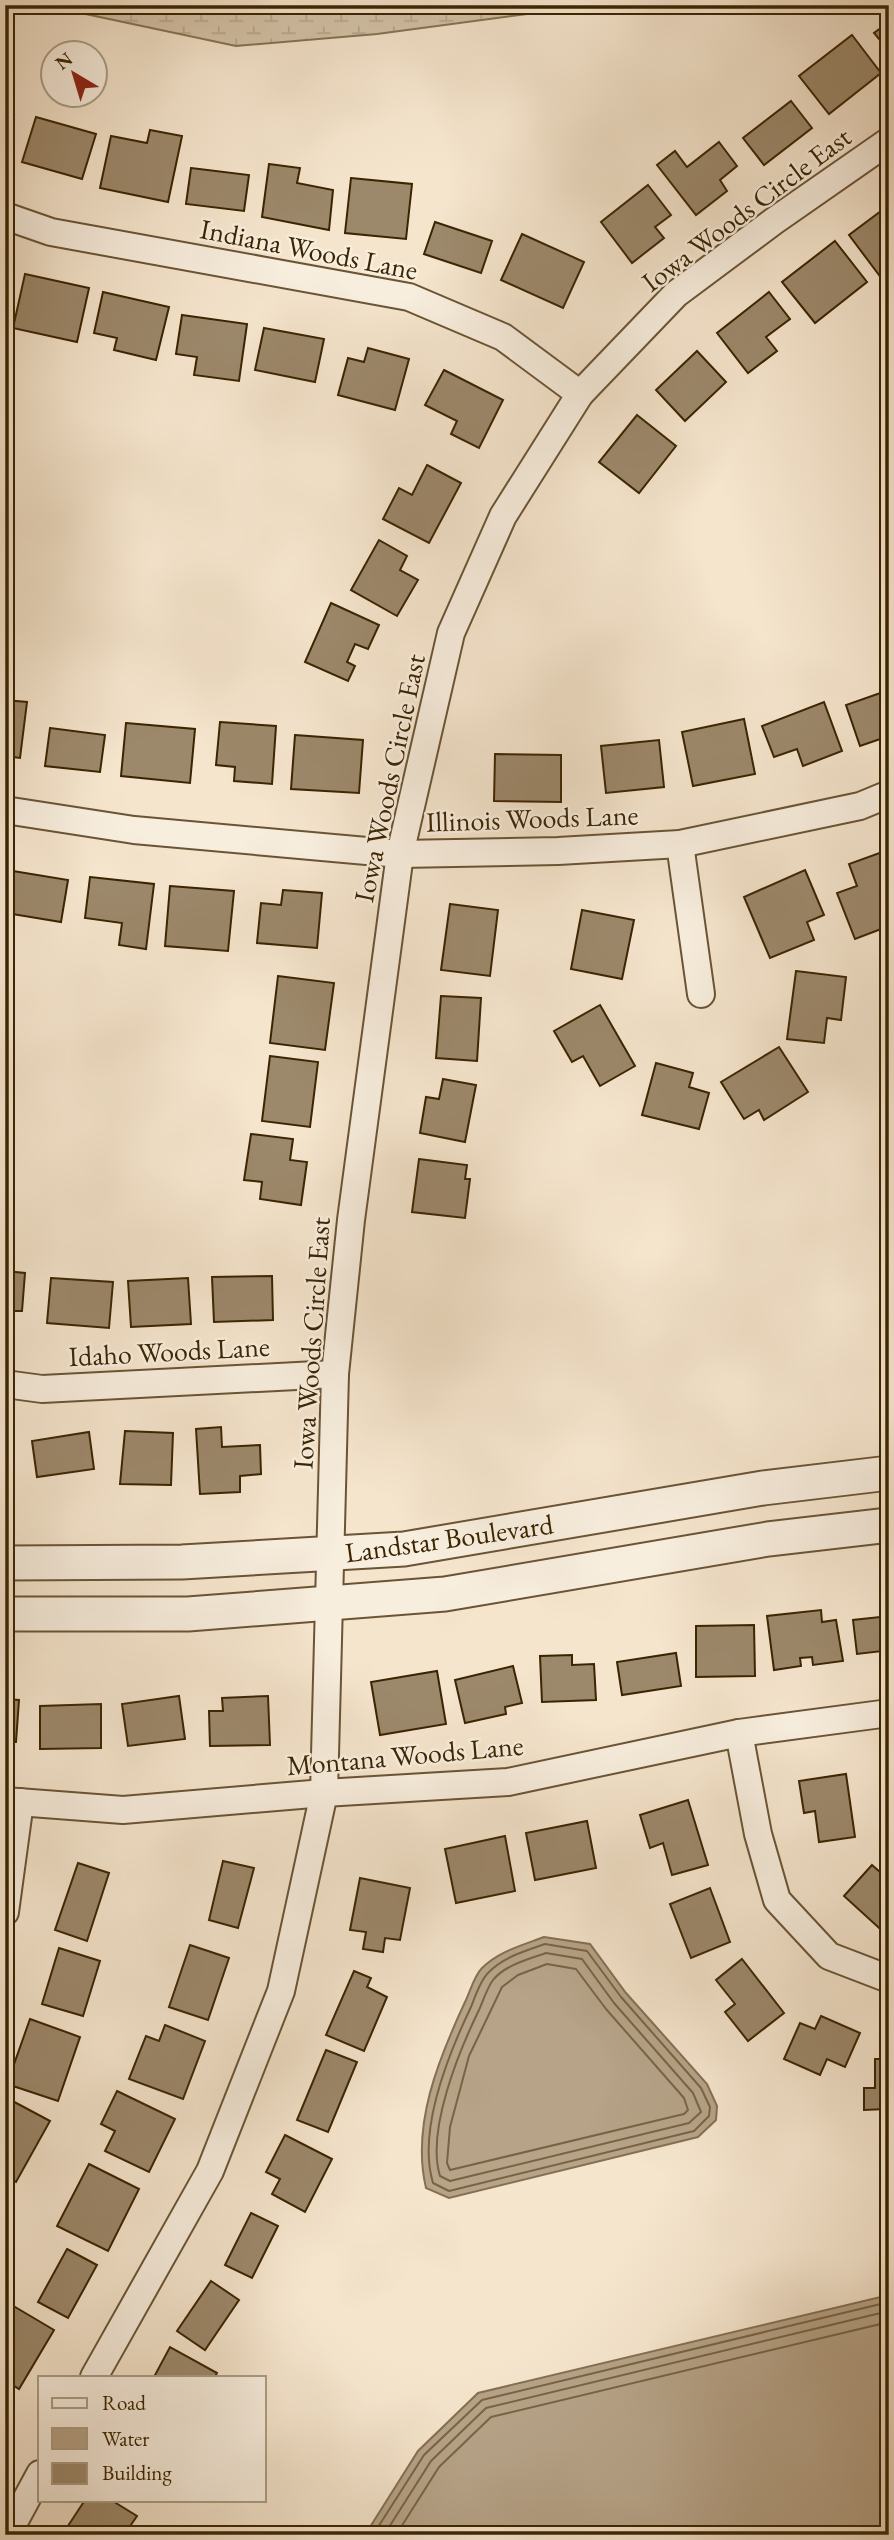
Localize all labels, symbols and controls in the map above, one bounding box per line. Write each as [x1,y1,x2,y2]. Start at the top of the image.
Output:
north arrow [38,38,108,108]
text: N [50,46,78,76]
street label: Iowa Woods Circle East [634,118,858,299]
street label: Indiana Woods Lane [197,210,421,288]
street label: Iowa Woods Circle East [345,650,433,905]
street label: Illinois Woods Lane [425,796,639,840]
street label: Iowa Woods Circle East [284,1215,338,1470]
street label: Idaho Woods Lane [68,1328,271,1374]
street label: Landstar Boulevard [343,1505,556,1570]
street label: Montana Woods Lane [285,1727,525,1783]
legend [38,2376,266,2502]
text: Road [102,2389,146,2416]
text: Water [102,2425,149,2452]
text: Building [102,2459,172,2486]

